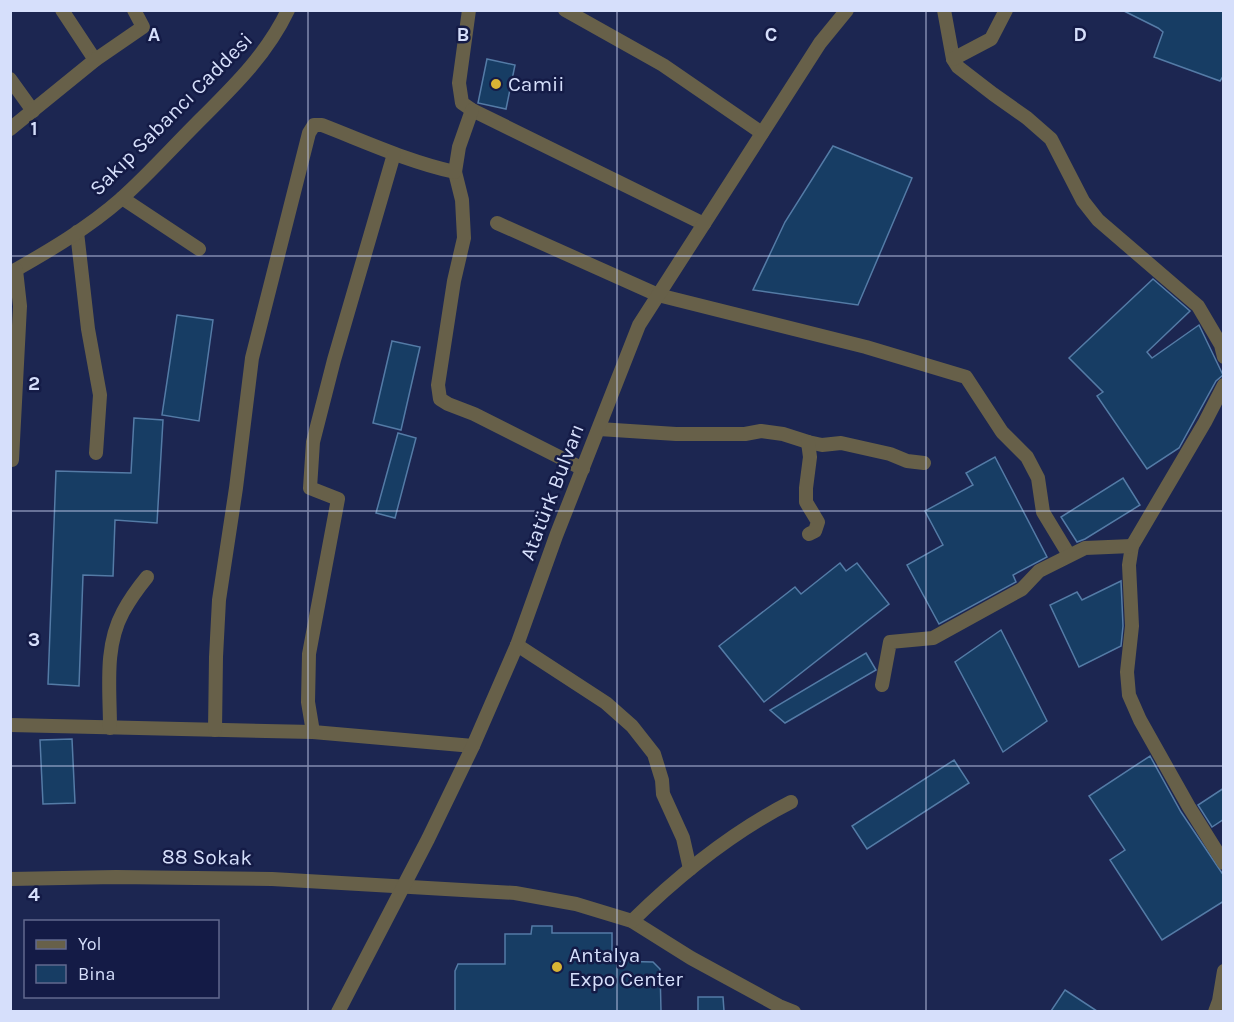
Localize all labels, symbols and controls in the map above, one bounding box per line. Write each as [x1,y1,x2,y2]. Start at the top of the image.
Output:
text: A [148,23,161,46]
text: B [457,23,469,46]
text: C [765,23,777,46]
text: D [1073,23,1087,46]
street label: Sakıp Sabancı Caddesi [85,28,257,200]
place label: Camii [508,72,565,96]
marker: Camii [489,77,503,91]
text: 1 [30,117,38,140]
text: 2 [28,372,40,395]
street label: Atatürk Bulvarı [515,420,589,564]
text: 3 [28,628,40,651]
street label: 88 Sokak [162,844,252,870]
text: 4 [28,883,40,906]
legend [24,920,219,998]
text: Yol [78,933,102,955]
place label: Antalya Expo Center [569,943,683,991]
marker: Antalya Expo Center [550,960,564,974]
text: Bina [78,963,115,985]

